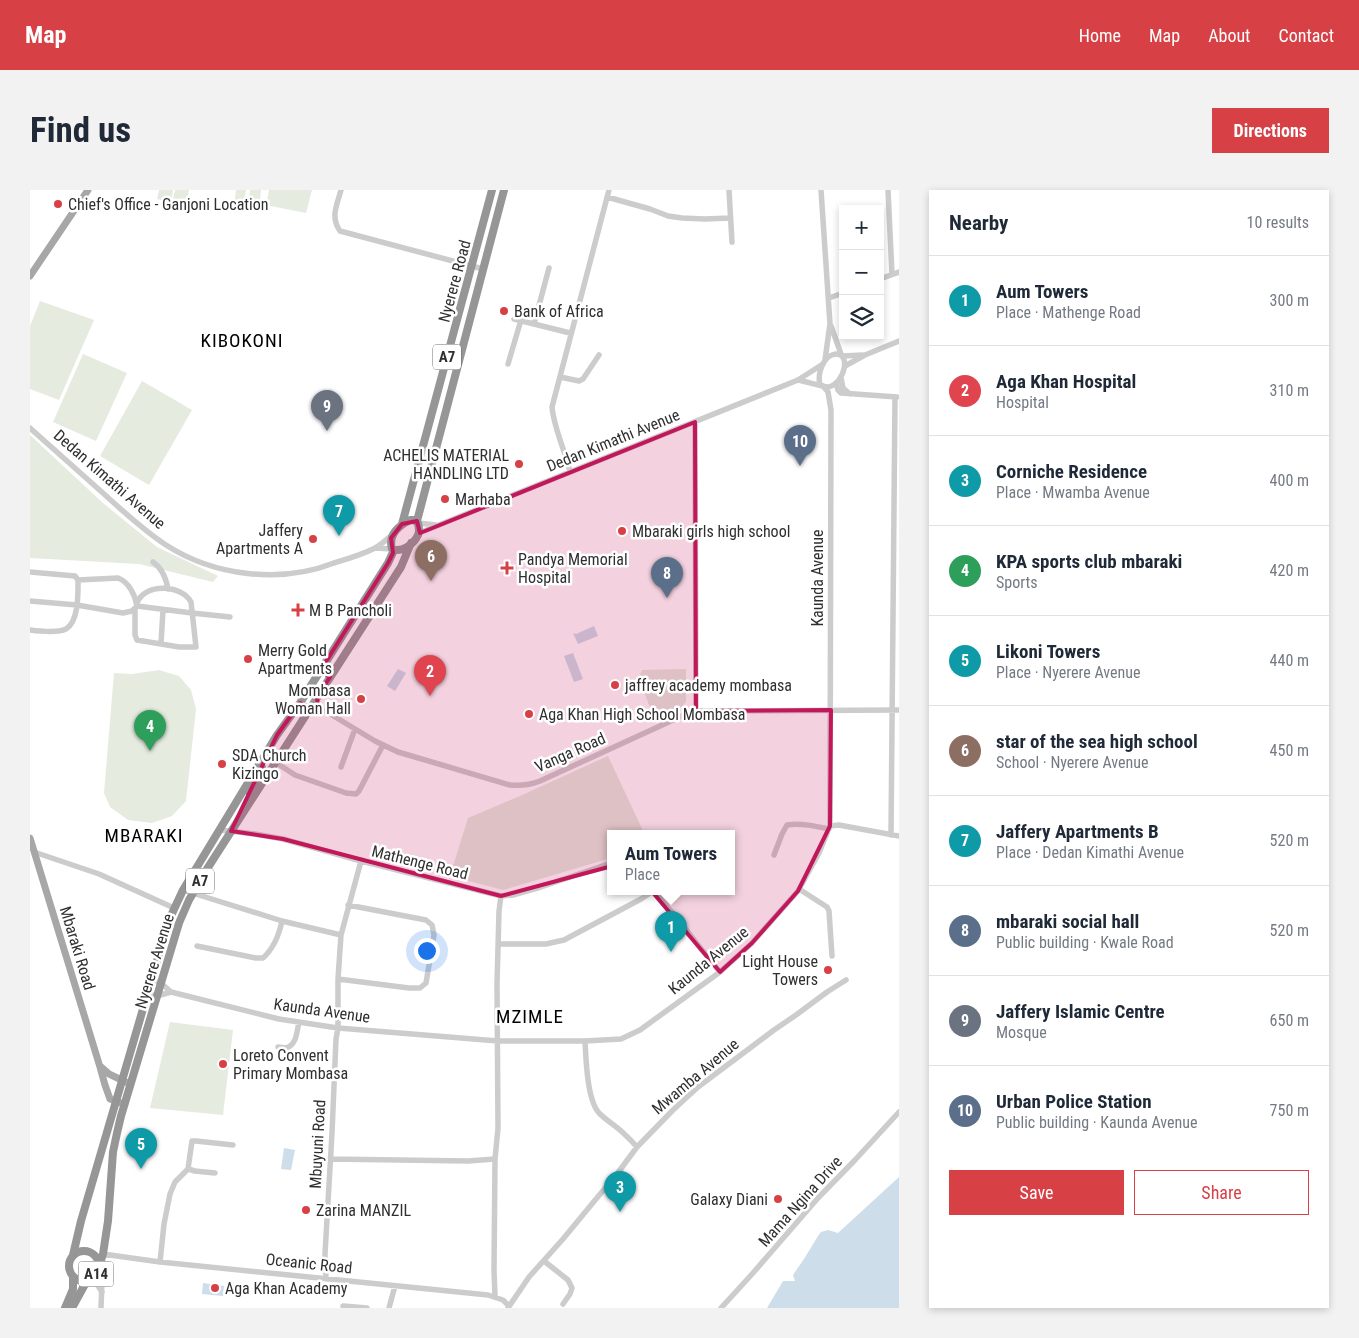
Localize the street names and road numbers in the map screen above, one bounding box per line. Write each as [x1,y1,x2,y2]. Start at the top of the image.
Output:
street label: Nyerere Road [434,238,475,324]
road number: A7 [433,344,461,370]
street label: Dedan Kimathi Avenue [544,405,682,476]
street label: Dedan Kimathi Avenue [50,426,169,533]
street label: Kaunda Avenue [808,529,827,627]
street label: Vanga Road [532,728,608,776]
street label: Mathenge Road [370,841,470,884]
road number: A7 [186,868,214,894]
street label: Mbaraki Road [56,904,99,992]
street label: Nyerere Avenue [131,911,178,1011]
street label: Kaunda Avenue [665,922,752,998]
street label: Kaunda Avenue [272,994,371,1027]
street label: Mwamba Avenue [648,1035,743,1118]
street label: Mbuyuni Road [306,1099,329,1189]
street label: Mama Ngina Drive [755,1152,846,1251]
street label: Oceanic Road [265,1250,353,1277]
road number: A14 [78,1262,114,1286]

